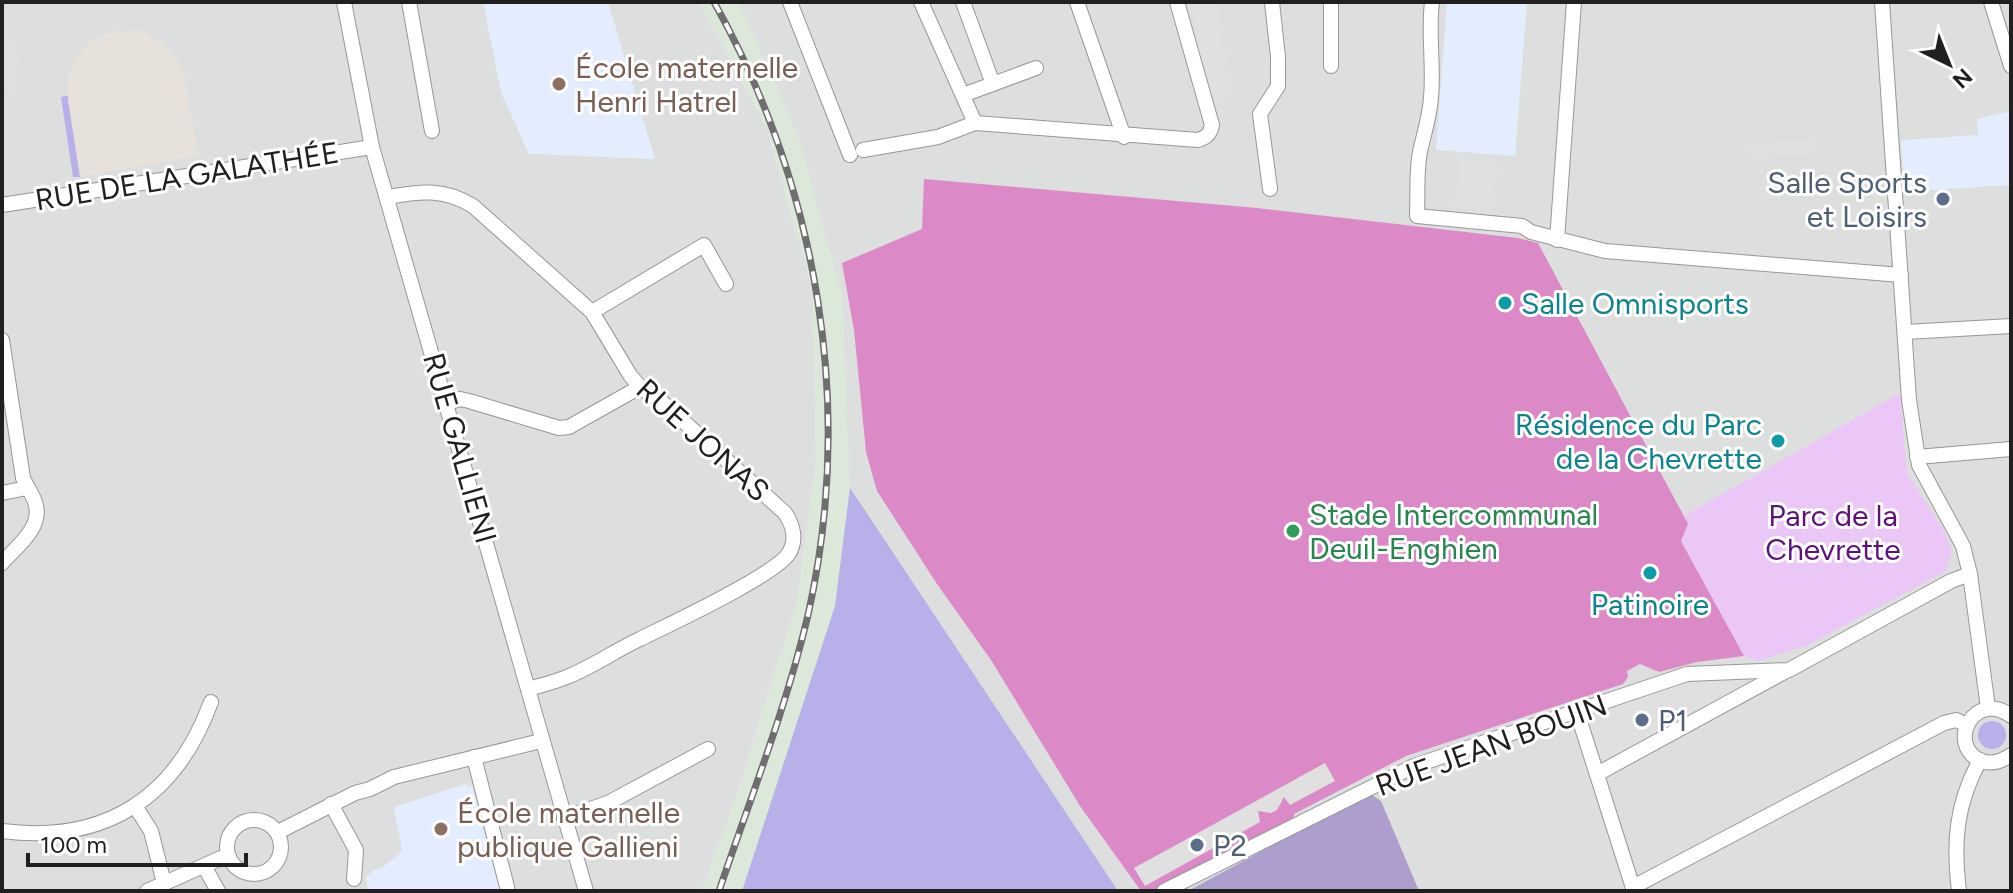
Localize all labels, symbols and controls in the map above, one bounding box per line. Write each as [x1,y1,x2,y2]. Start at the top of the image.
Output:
north arrow [1909,24,1989,104]
place label: École maternelle Henri Hatrel [575,49,798,120]
text: N [1947,63,1978,94]
marker: École maternelle Henri Hatrel [550,75,568,93]
street label: RUE DE LA GALATHÉE [32,134,342,218]
place label: Salle Sports et Loisirs [1767,164,1927,235]
marker: Salle Sports et Loisirs [1934,190,1952,208]
place label: Salle Omnisports [1521,285,1749,322]
marker: Salle Omnisports [1496,294,1514,312]
street label: RUE GALLIENI [415,348,505,548]
street label: RUE JONAS [629,371,777,509]
place label: Résidence du Parc de la Chevrette [1515,406,1762,477]
marker: Résidence du Parc de la Chevrette [1769,432,1787,450]
place label: Stade Intercommunal Deuil-Enghien [1309,496,1598,567]
park label: Parc de la Chevrette [1765,497,1901,568]
marker: Stade Intercommunal Deuil-Enghien [1284,522,1302,540]
marker: Patinoire [1641,564,1659,582]
place label: Patinoire [1591,586,1709,623]
street label: RUE JEAN BOUIN [1370,686,1612,804]
place label: P1 [1658,702,1688,739]
marker: P1 [1633,711,1651,729]
place label: École maternelle publique Gallieni [457,794,680,865]
scale bar [28,817,246,867]
marker: École maternelle publique Gallieni [432,820,450,838]
place label: P2 [1213,827,1247,864]
text: 100 m [40,830,107,859]
marker: P2 [1188,836,1206,854]

